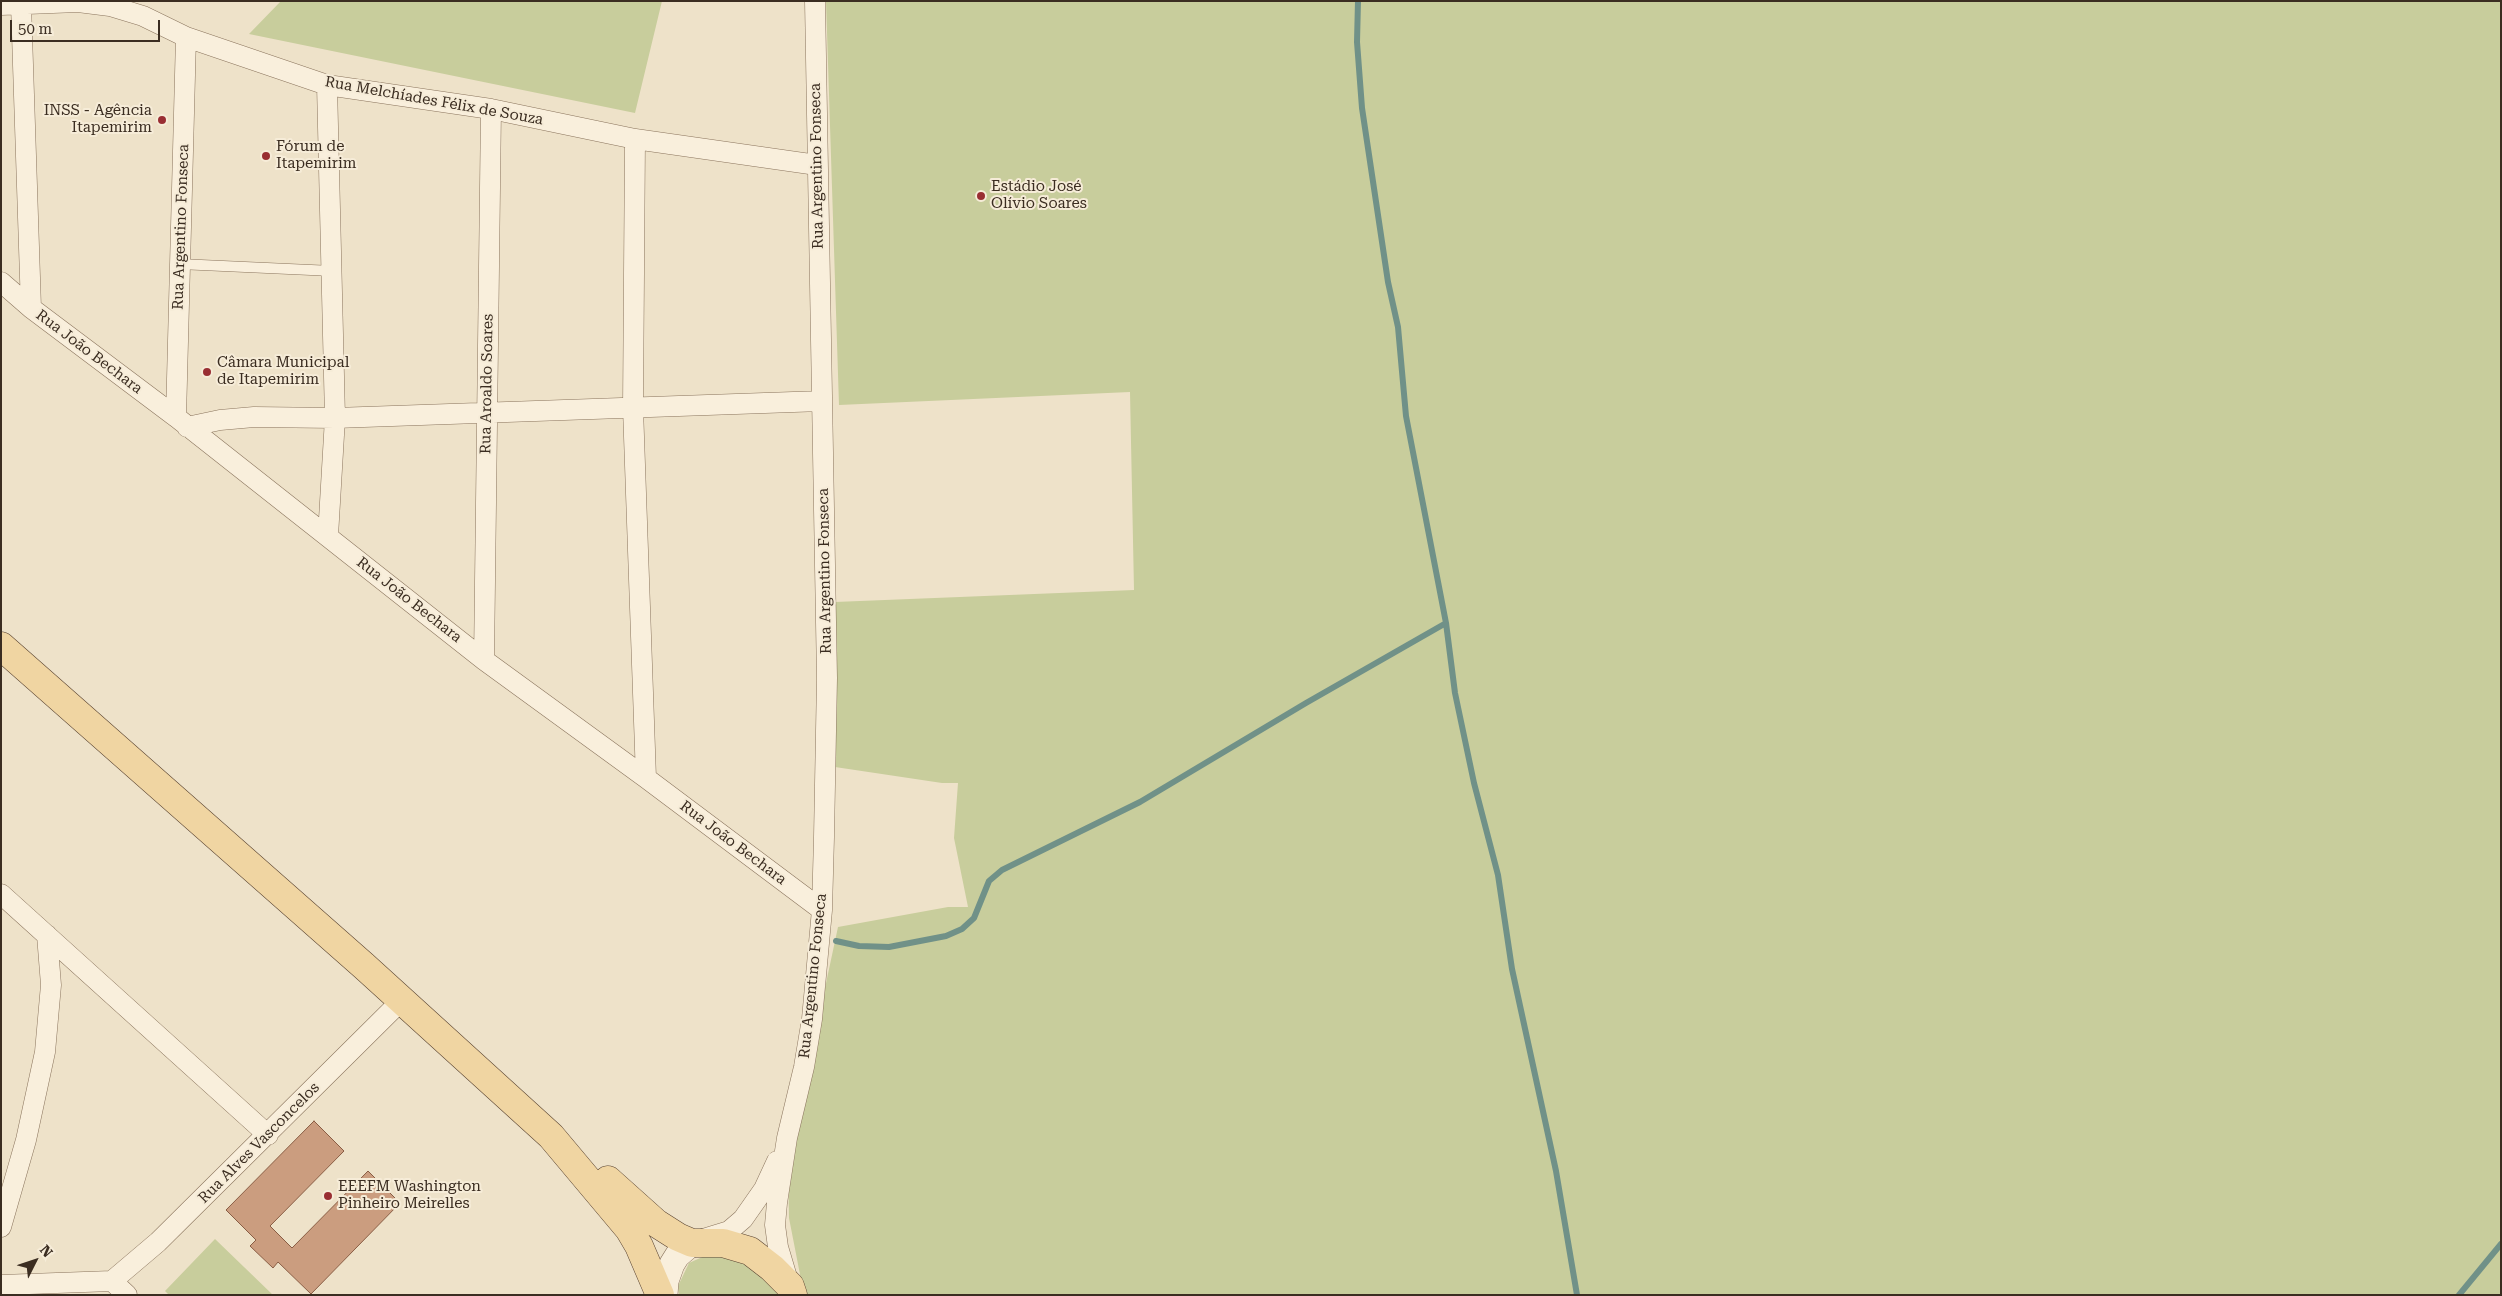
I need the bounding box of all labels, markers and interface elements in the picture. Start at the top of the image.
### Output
scale bar [12,10,162,42]
text: 50 m [18,20,52,38]
street label: Rua Melchíades Félix de Souza [324,73,544,129]
street label: Rua Argentino Fonseca [807,83,827,249]
place label: INSS - Agência Itapemirim [44,102,152,137]
marker: INSS - Agência Itapemirim [156,114,168,126]
place label: Fórum de Itapemirim [276,138,356,173]
street label: Rua Argentino Fonseca [169,144,193,310]
marker: Fórum de Itapemirim [260,150,272,162]
place label: Estádio José Olívio Soares [991,178,1087,213]
marker: Estádio José Olívio Soares [975,190,987,202]
street label: Rua João Bechara [32,306,146,398]
street label: Rua Aroaldo Soares [477,314,497,454]
place label: Câmara Municipal de Itapemirim [217,354,349,389]
marker: Câmara Municipal de Itapemirim [201,366,213,378]
street label: Rua Argentino Fonseca [815,488,835,654]
street label: Rua João Bechara [353,553,465,647]
street label: Rua João Bechara [676,797,790,889]
street label: Rua Argentino Fonseca [795,892,831,1060]
street label: Rua Alves Vasconcelos [195,1079,323,1207]
place label: EEEFM Washington Pinheiro Meirelles [338,1178,481,1213]
marker: EEEFM Washington Pinheiro Meirelles [322,1190,334,1202]
north arrow [10,1236,60,1286]
text: N [37,1242,56,1260]

